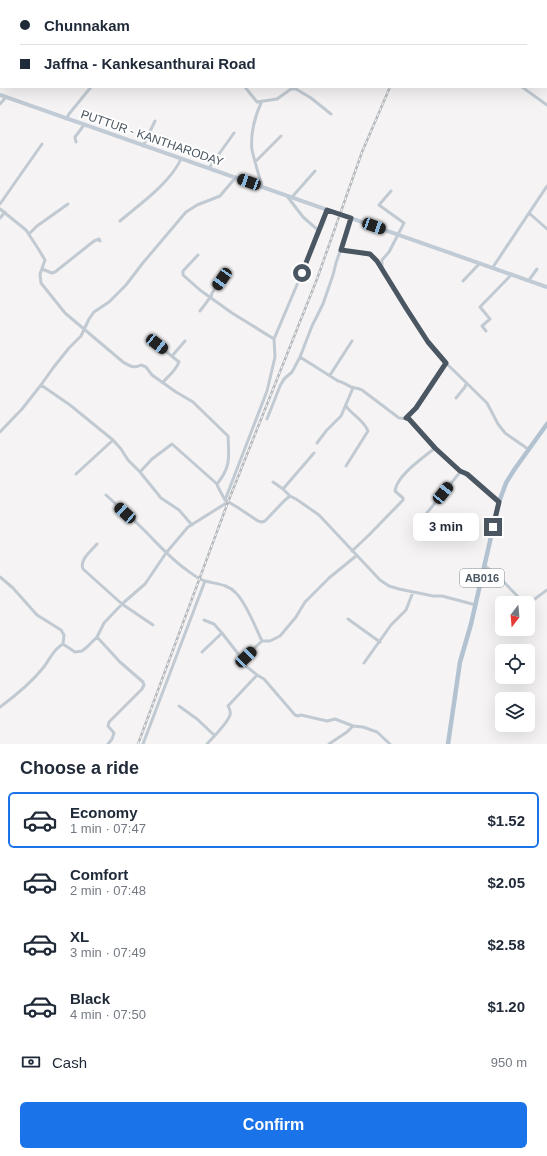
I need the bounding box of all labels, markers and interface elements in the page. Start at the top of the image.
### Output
text: Chunnakam [44,17,130,34]
text: Jaffna - Kankesanthurai Road [44,55,256,72]
street label: PUTTUR - KANTHARODAY [79,107,225,169]
car [236,172,262,192]
car [361,216,387,236]
route start [293,264,311,282]
car [210,266,234,292]
car [144,332,170,356]
car [431,480,455,506]
car [112,501,138,525]
callout: 3 min [413,513,479,541]
route end [484,518,502,536]
text: 3 min [429,519,463,534]
road number: AB016 [460,569,504,587]
north arrow [495,596,535,636]
map controls [495,596,535,732]
car [233,644,259,670]
button: locate [495,644,535,684]
button: layers [495,692,535,732]
text: Choose a ride [20,758,139,778]
icon: car [22,802,58,838]
text: Economy [70,804,138,821]
text: $1.52 [487,812,525,829]
text: 1 min · 07:47 [70,821,146,836]
icon: car [22,864,58,900]
text: Comfort [70,866,128,883]
text: $2.05 [487,874,525,891]
text: 2 min · 07:48 [70,883,146,898]
icon: car [22,926,58,962]
text: XL [70,928,89,945]
text: $2.58 [487,936,525,953]
text: 3 min · 07:49 [70,945,146,960]
icon: car [22,988,58,1024]
text: Black [70,990,110,1007]
text: $1.20 [487,998,525,1015]
text: 4 min · 07:50 [70,1007,146,1022]
icon: cash [20,1051,42,1073]
text: Cash [52,1054,87,1071]
text: 950 m [491,1055,527,1070]
button: Confirm [20,1102,527,1148]

